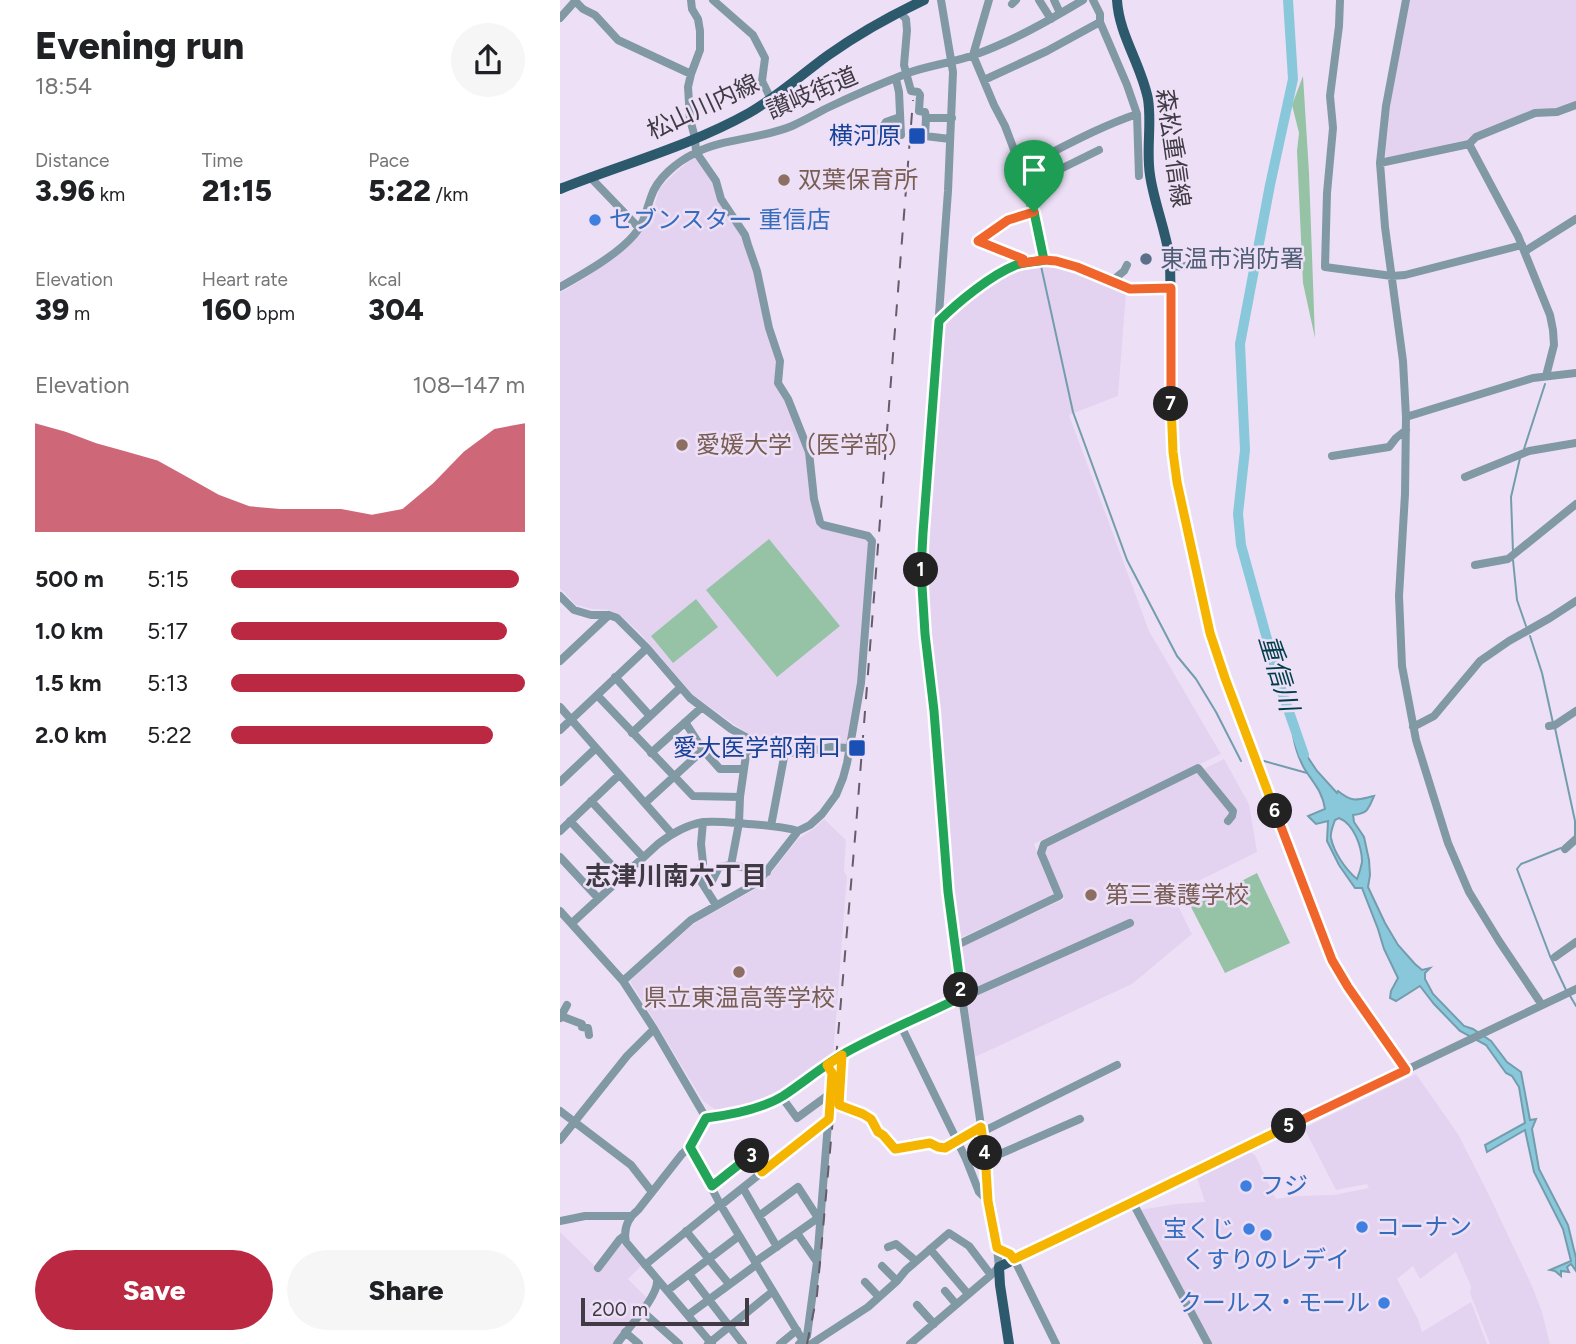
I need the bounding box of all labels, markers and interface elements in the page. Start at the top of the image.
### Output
text: Evening run [35,23,244,69]
button: share [451,23,525,97]
street label: 讃岐街道 [762,60,862,125]
street label: 松山川内線 [642,68,763,145]
text: 18:54 [35,72,92,100]
street label: 森松重信線 [1151,86,1196,209]
place label: 横河原 [829,121,901,150]
marker: 横河原 [907,126,927,146]
pin [1004,140,1064,212]
text: Distance [35,149,109,172]
text: Time [202,149,243,172]
text: Pace [368,149,409,172]
icon: arrive [1015,151,1053,189]
place label: 双葉保育所 [798,165,918,194]
text: 3.96 [35,172,95,209]
text: 21:15 [202,172,272,209]
text: 5:22 [368,172,431,209]
marker: 双葉保育所 [776,172,792,188]
text: km [95,183,125,206]
text: /km [431,183,468,206]
place label: セブンスター 重信店 [609,205,830,234]
marker: セブンスター 重信店 [587,212,603,228]
place label: 東温市消防署 [1160,244,1304,273]
marker: 東温市消防署 [1138,251,1154,267]
text: Elevation [35,268,113,291]
text: Heart rate [202,268,288,291]
text: kcal [368,268,402,291]
text: 39 [35,291,69,328]
text: 160 [202,291,252,328]
text: 304 [368,291,424,328]
text: m [69,302,90,325]
text: bpm [252,302,295,325]
text: Elevation [35,371,130,399]
text: 108–147 m [413,371,525,399]
pin: 7 [1154,386,1188,422]
text: 7 [1165,392,1176,415]
place label: 愛媛大学（医学部） [696,430,912,459]
marker: 愛媛大学（医学部） [674,437,690,453]
pin: 1 [904,552,938,588]
text: 1 [916,558,925,581]
text: 500 m [35,565,104,593]
text: 5:15 [147,565,189,593]
text: 1.0 km [35,617,103,645]
text: 5:17 [147,617,188,645]
water label: 重信川 [1252,631,1307,718]
text: 1.5 km [35,669,102,697]
text: 5:13 [147,669,188,697]
text: 2.0 km [35,721,107,749]
text: 5:22 [147,721,192,749]
place label: 愛大医学部南口 [673,733,841,762]
marker: 愛大医学部南口 [847,738,867,758]
pin: 6 [1258,794,1292,828]
text: 6 [1269,799,1280,822]
district label: 志津川南六丁目 [585,860,767,892]
place label: 第三養護学校 [1105,880,1249,909]
marker: 第三養護学校 [1083,887,1099,903]
marker: 県立東温高等学校 [731,964,747,980]
pin: 2 [944,972,978,1007]
text: 2 [955,978,966,1001]
place label: 県立東温高等学校 [643,983,835,1012]
pin: 5 [1272,1108,1306,1144]
text: 5 [1283,1114,1294,1137]
pin: 4 [968,1136,1002,1170]
pin: 3 [734,1138,770,1174]
text: 4 [978,1141,991,1164]
text: 3 [746,1144,757,1167]
place label: フジ [1260,1171,1308,1200]
marker: フジ [1238,1178,1254,1194]
place label: コーナン [1376,1212,1472,1241]
place label: 宝くじ [1163,1214,1235,1243]
marker: コーナン [1354,1219,1370,1235]
marker: 宝くじ [1241,1221,1257,1237]
marker: くすりのレデイ [1258,1227,1274,1243]
place label: くすりのレデイ [1182,1245,1350,1274]
button: Save [35,1250,273,1330]
button: Share [287,1250,525,1330]
place label: クールス・モール [1178,1288,1370,1317]
scale bar [581,1295,749,1327]
marker: クールス・モール [1376,1295,1392,1311]
text: 200 m [592,1298,648,1321]

